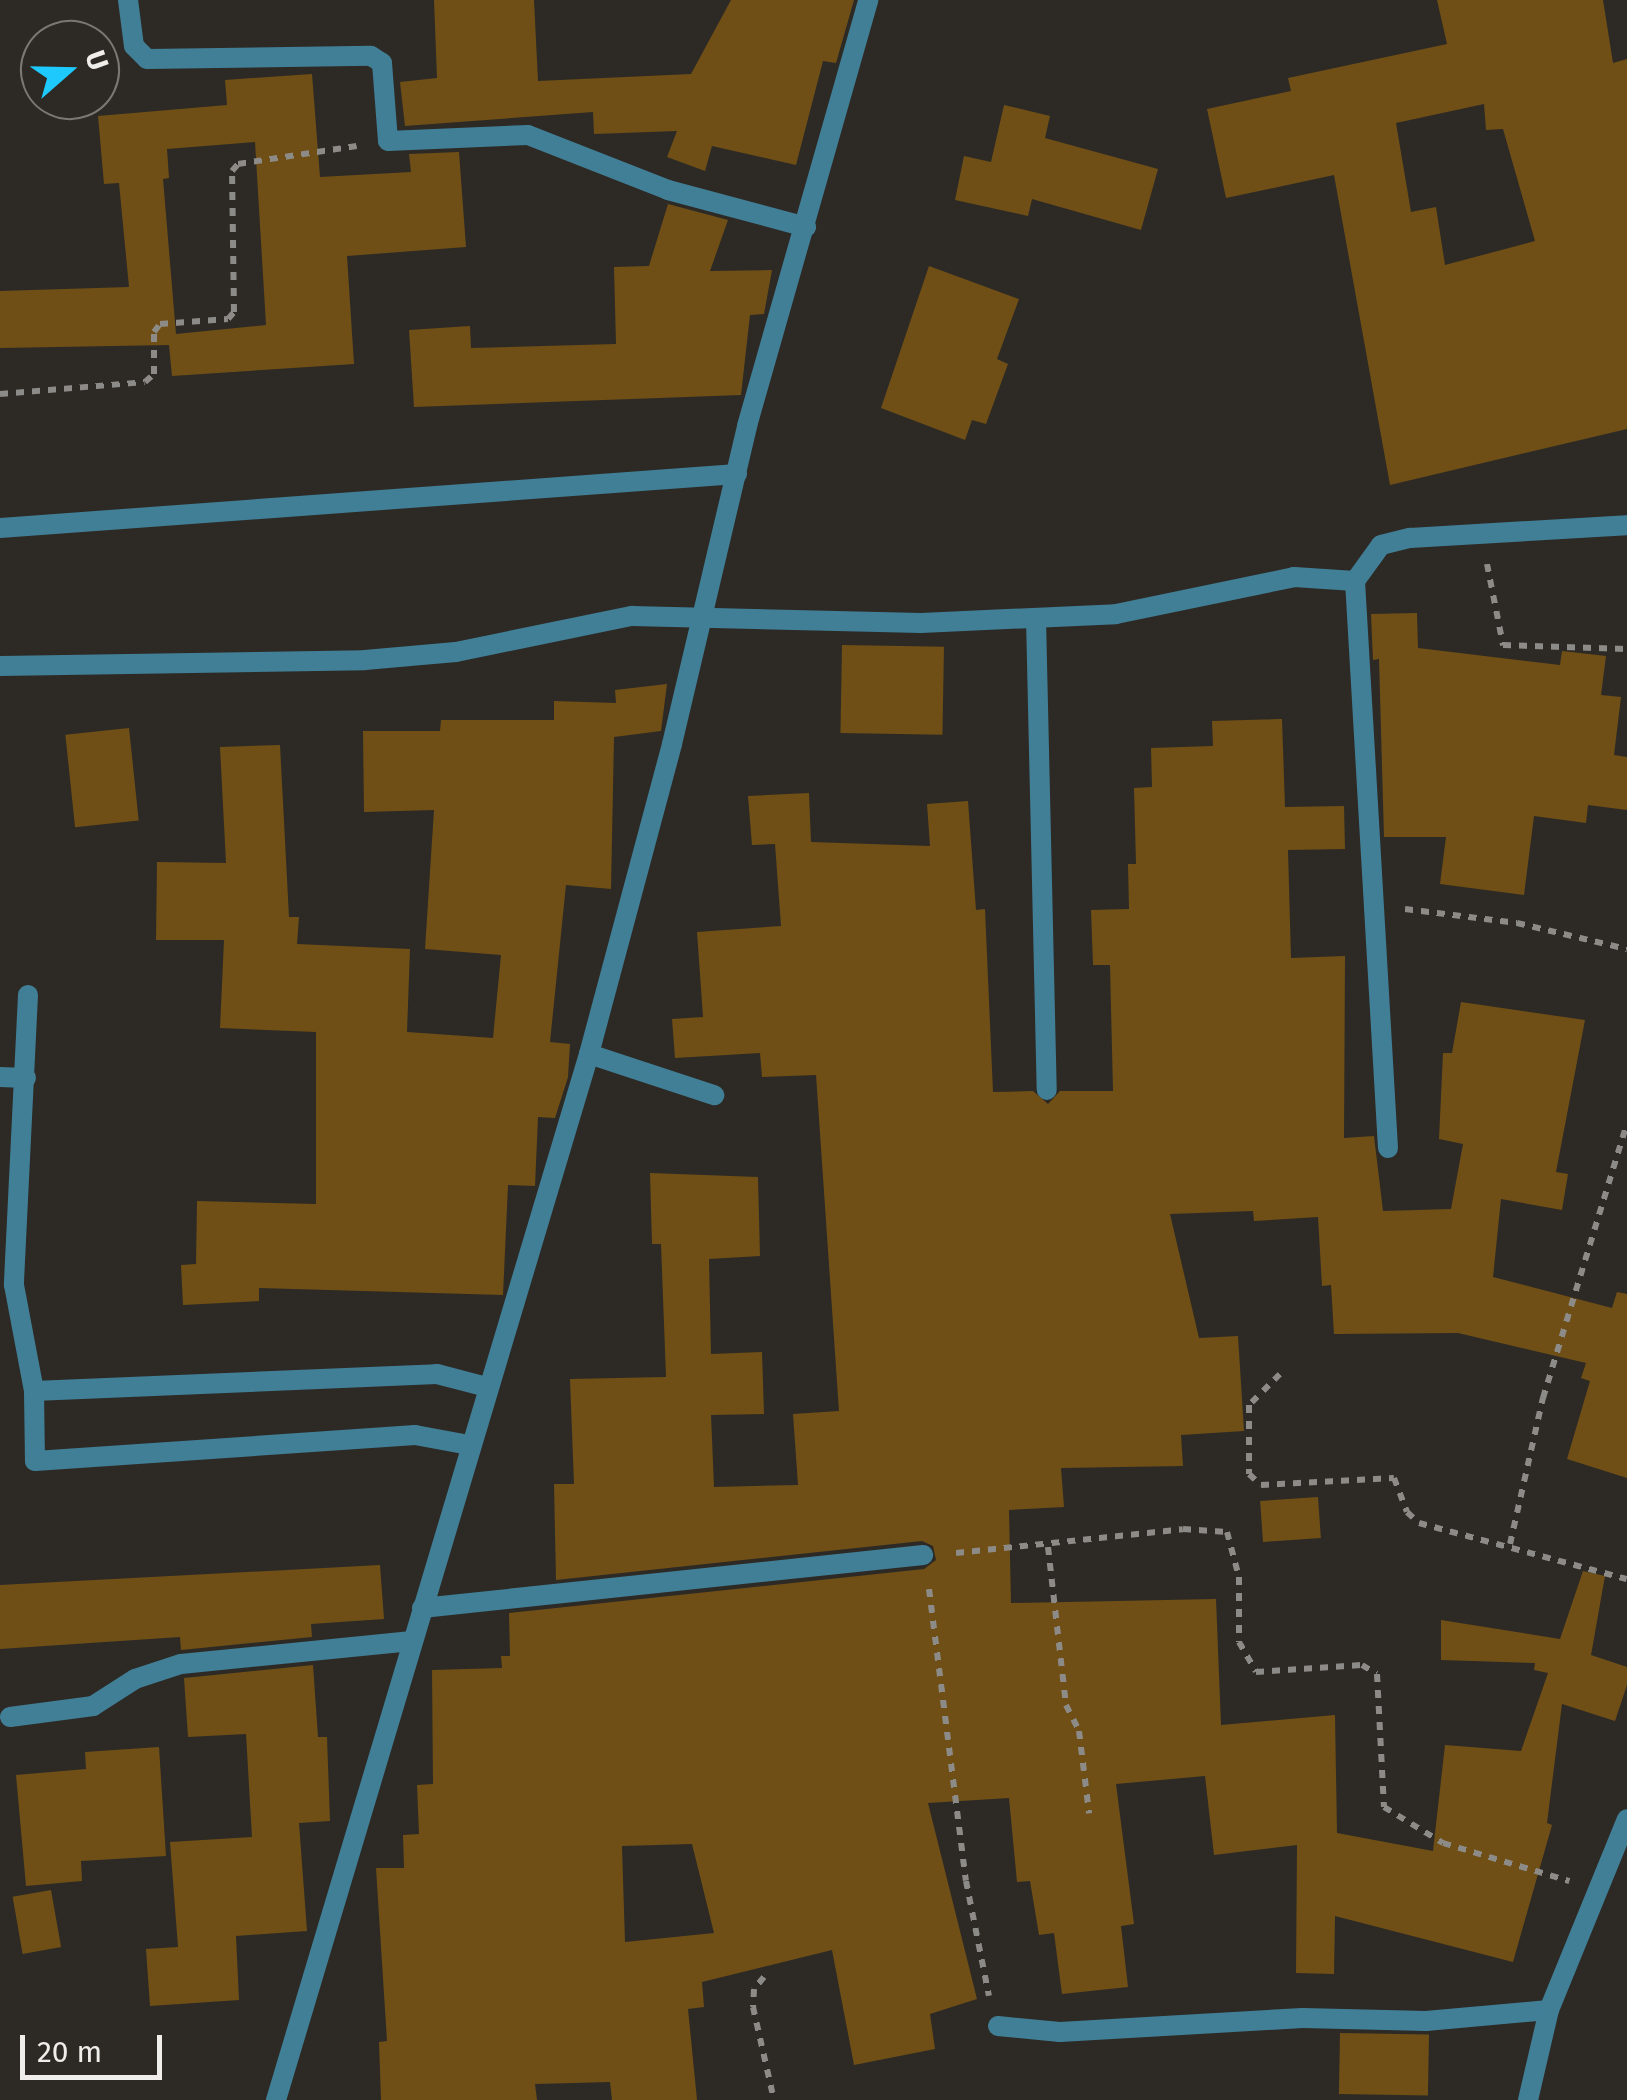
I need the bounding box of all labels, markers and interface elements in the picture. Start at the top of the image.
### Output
north arrow [20,20,120,120]
text: U [78,46,115,74]
scale bar [25,2015,168,2077]
text: 20 m [37,2034,102,2070]

